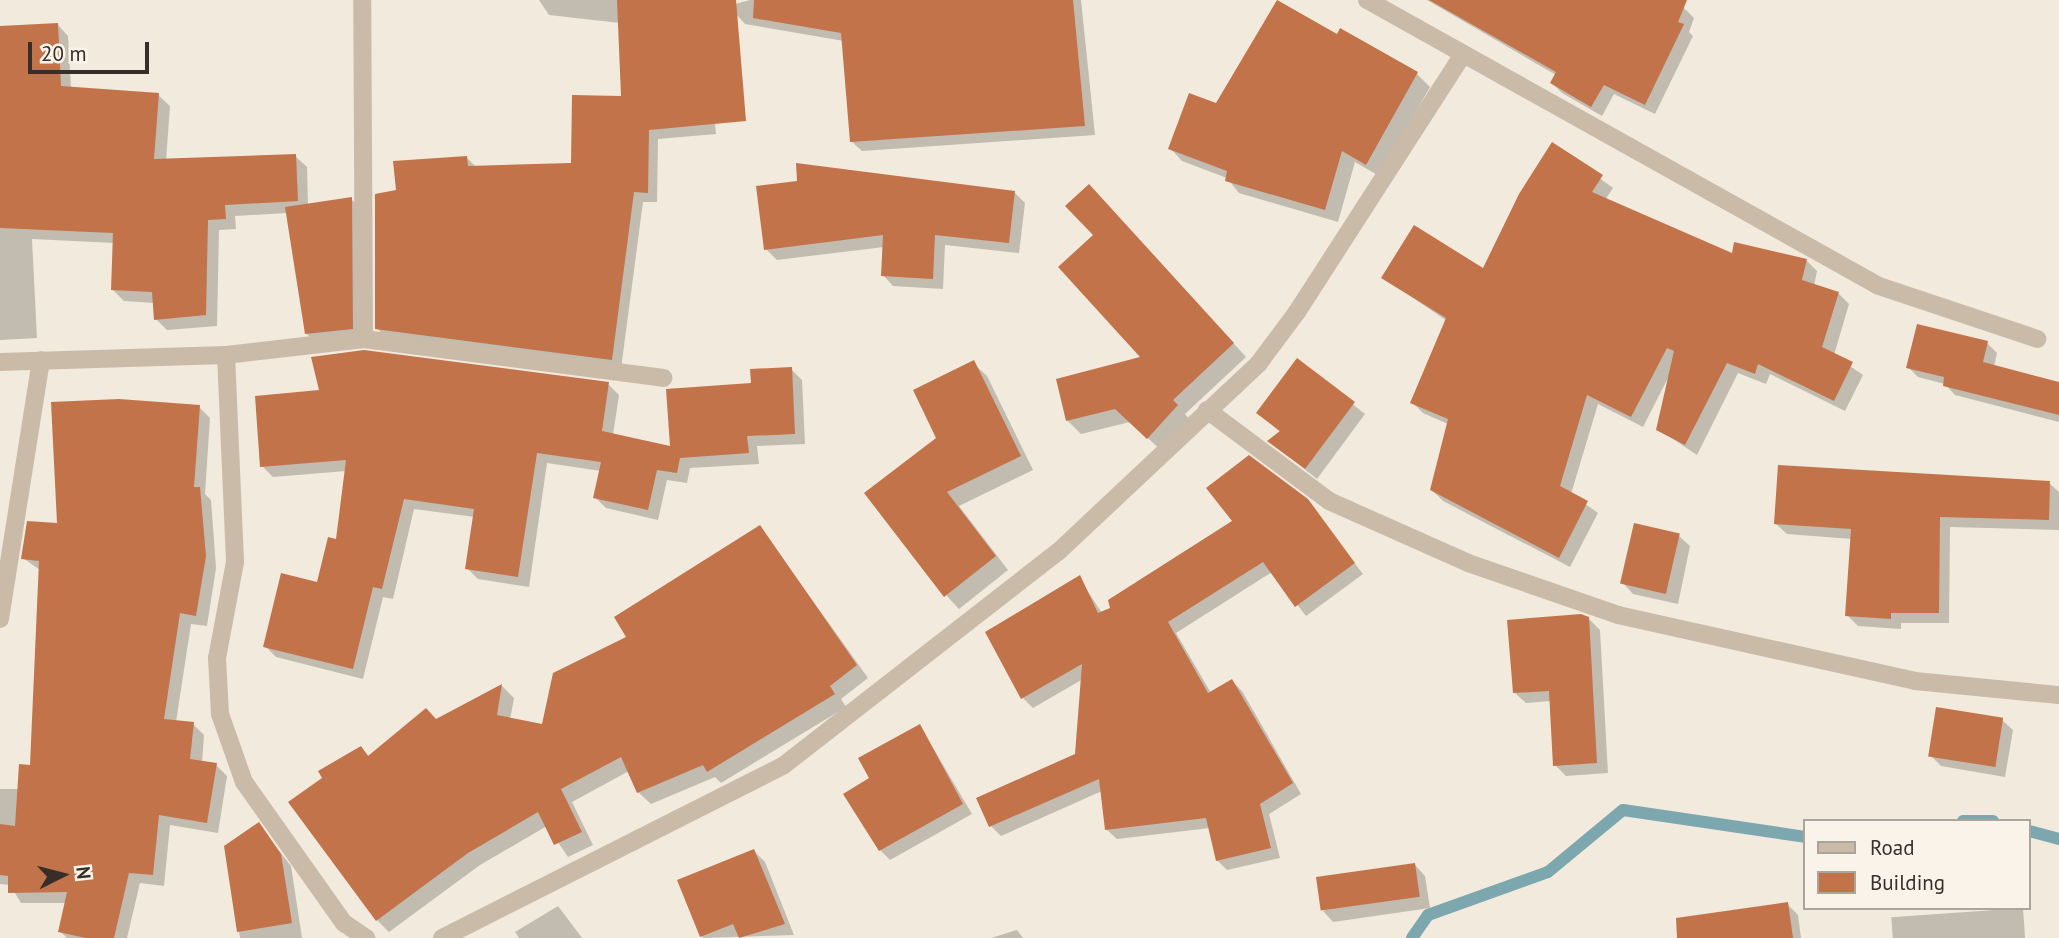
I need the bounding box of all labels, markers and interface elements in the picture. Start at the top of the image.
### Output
scale bar [32,28,152,72]
text: 20 m [41,40,87,67]
legend [1804,819,2031,910]
text: Road [1870,834,1914,861]
north arrow [28,840,98,910]
text: N [71,865,96,880]
text: Building [1870,869,1945,896]

